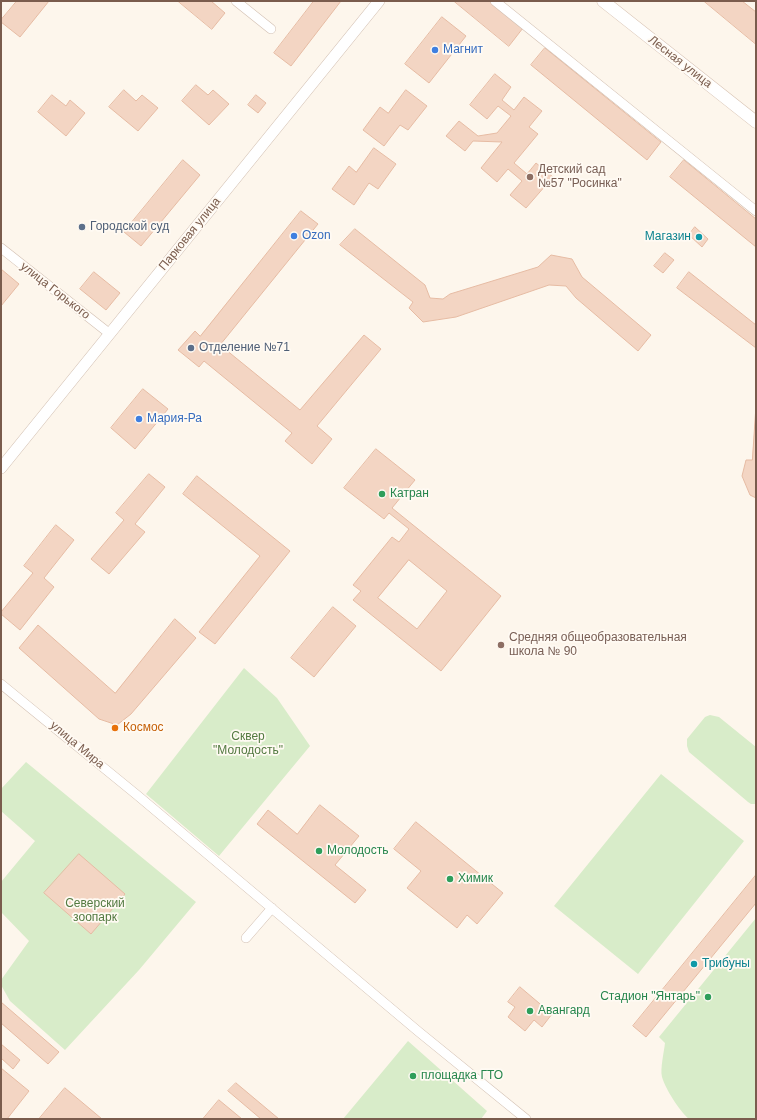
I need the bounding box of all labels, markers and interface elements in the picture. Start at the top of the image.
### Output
street label: Лесная улица [645,33,715,91]
place label: Магнит [443,43,483,57]
marker: Магнит [430,45,440,55]
place label: Детский сад №57 "Росинка" [538,163,622,191]
marker: Детский сад №57 "Росинка" [525,172,535,182]
street label: Парковая улица [156,195,224,273]
place label: Городской суд [90,220,169,234]
marker: Городской суд [77,222,87,232]
place label: Ozon [302,229,331,243]
place label: Магазин [645,230,691,244]
marker: Ozon [289,231,299,241]
marker: Магазин [694,232,704,242]
street label: улица Горького [17,259,93,323]
place label: Отделение №71 [199,341,290,355]
marker: Отделение №71 [186,343,196,353]
place label: Мария-Ра [147,412,202,426]
marker: Мария-Ра [134,414,144,424]
place label: Катран [390,487,429,501]
marker: Катран [377,489,387,499]
place label: Средняя общеобразовательная школа № 90 [509,631,687,659]
marker: Средняя общеобразовательная школа № 90 [496,640,506,650]
street label: улица Мира [47,718,107,772]
place label: Космос [123,721,164,735]
marker: Космос [110,723,120,733]
park label: Сквер "Молодость" [213,730,283,758]
place label: Молодость [327,844,389,858]
marker: Молодость [314,846,324,856]
place label: Химик [458,872,493,886]
marker: Химик [445,874,455,884]
park label: Северский зоопарк [65,897,125,925]
place label: Трибуны [702,957,750,971]
marker: Трибуны [689,959,699,969]
place label: Стадион "Янтарь" [600,990,700,1004]
marker: Стадион "Янтарь" [703,992,713,1002]
place label: Авангард [538,1004,590,1018]
marker: Авангард [525,1006,535,1016]
place label: площадка ГТО [421,1069,503,1083]
marker: площадка ГТО [408,1071,418,1081]

